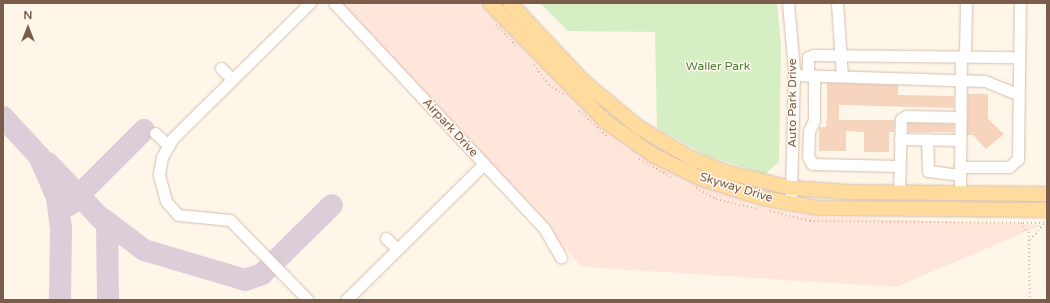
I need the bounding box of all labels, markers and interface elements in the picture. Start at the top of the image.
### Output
north arrow [8,8,48,48]
text: N [24,9,32,22]
street label: Auto Park Drive [786,58,800,148]
park label: Waller Park [686,60,750,74]
street label: Airpark Drive [419,96,481,160]
street label: Skyway Drive [698,170,774,206]

